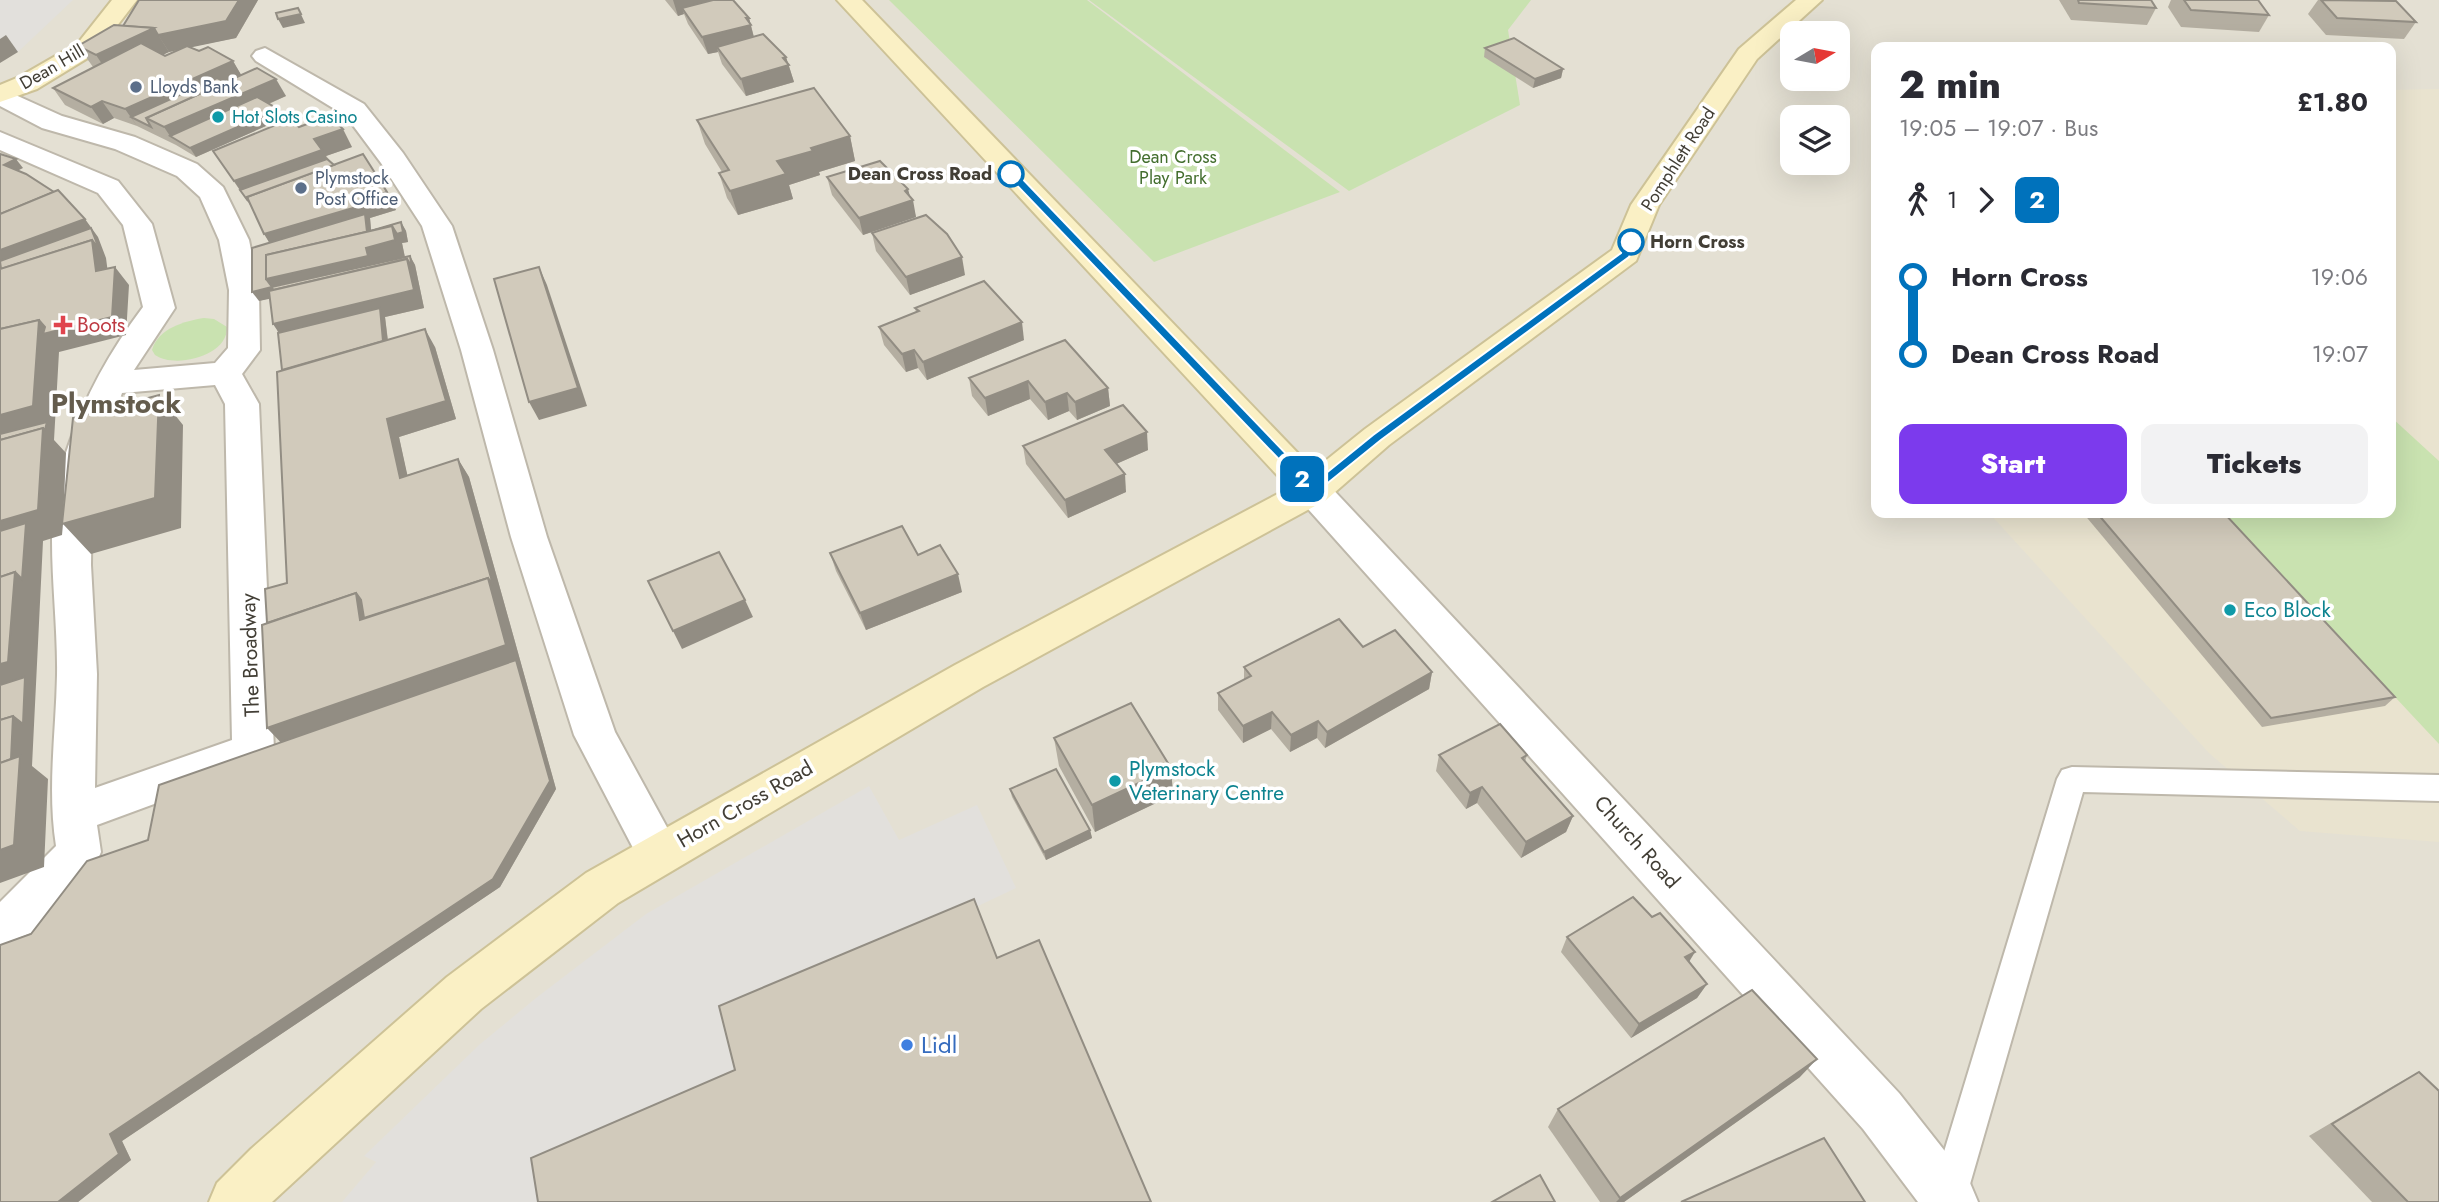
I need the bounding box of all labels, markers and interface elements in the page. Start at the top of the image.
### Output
north arrow [1780,21,1850,91]
map controls [1780,21,1850,175]
street label: Dean Hill [15,38,89,96]
text: 2 min [1899,57,2001,112]
place label: Lloyds Bank [150,74,239,100]
marker: Lloyds Bank [128,79,144,95]
text: £1.80 [2297,83,2368,121]
street label: Pomphlett Road [1635,102,1721,216]
place label: Hot Slots Casino [232,104,358,130]
button: layers [1780,105,1850,175]
marker: Hot Slots Casino [210,109,226,125]
text: 19:05 – 19:07 · Bus [1899,111,2098,145]
park label: Dean Cross Play Park [1129,144,1217,191]
place label: Dean Cross Road [848,161,992,187]
marker: Dean Cross Road [998,161,1024,187]
place label: Plymstock Post Office [315,165,398,212]
marker: Plymstock Post Office [293,180,309,196]
icon: walk [1899,181,1937,219]
icon: forward [1967,181,2005,219]
text: 2 [2029,182,2045,217]
text: 1 [1947,183,1957,217]
marker: Horn Cross [1618,229,1644,255]
place label: Horn Cross [1650,229,1745,255]
text: Horn Cross [1951,258,2088,296]
text: 19:06 [2310,260,2368,294]
place label: Boots [77,310,125,340]
marker: Boots [55,317,71,333]
text: Dean Cross Road [1951,335,2159,373]
text: 19:07 [2312,337,2368,371]
district label: Plymstock [51,383,181,424]
button: Start [1899,424,2127,504]
button: Tickets [2141,424,2368,504]
line badge: 2 [1279,456,1325,502]
text: 2 [1294,461,1310,496]
street label: The Broadway [233,592,267,717]
place label: Eco Block [2244,595,2331,625]
marker: Eco Block [2222,602,2238,618]
street label: Horn Cross Road [672,753,818,855]
place label: Plymstock Veterinary Centre [1129,754,1284,808]
marker: Plymstock Veterinary Centre [1107,773,1123,789]
street label: Church Road [1587,789,1687,895]
place label: Lidl [921,1027,957,1062]
marker: Lidl [899,1037,915,1053]

